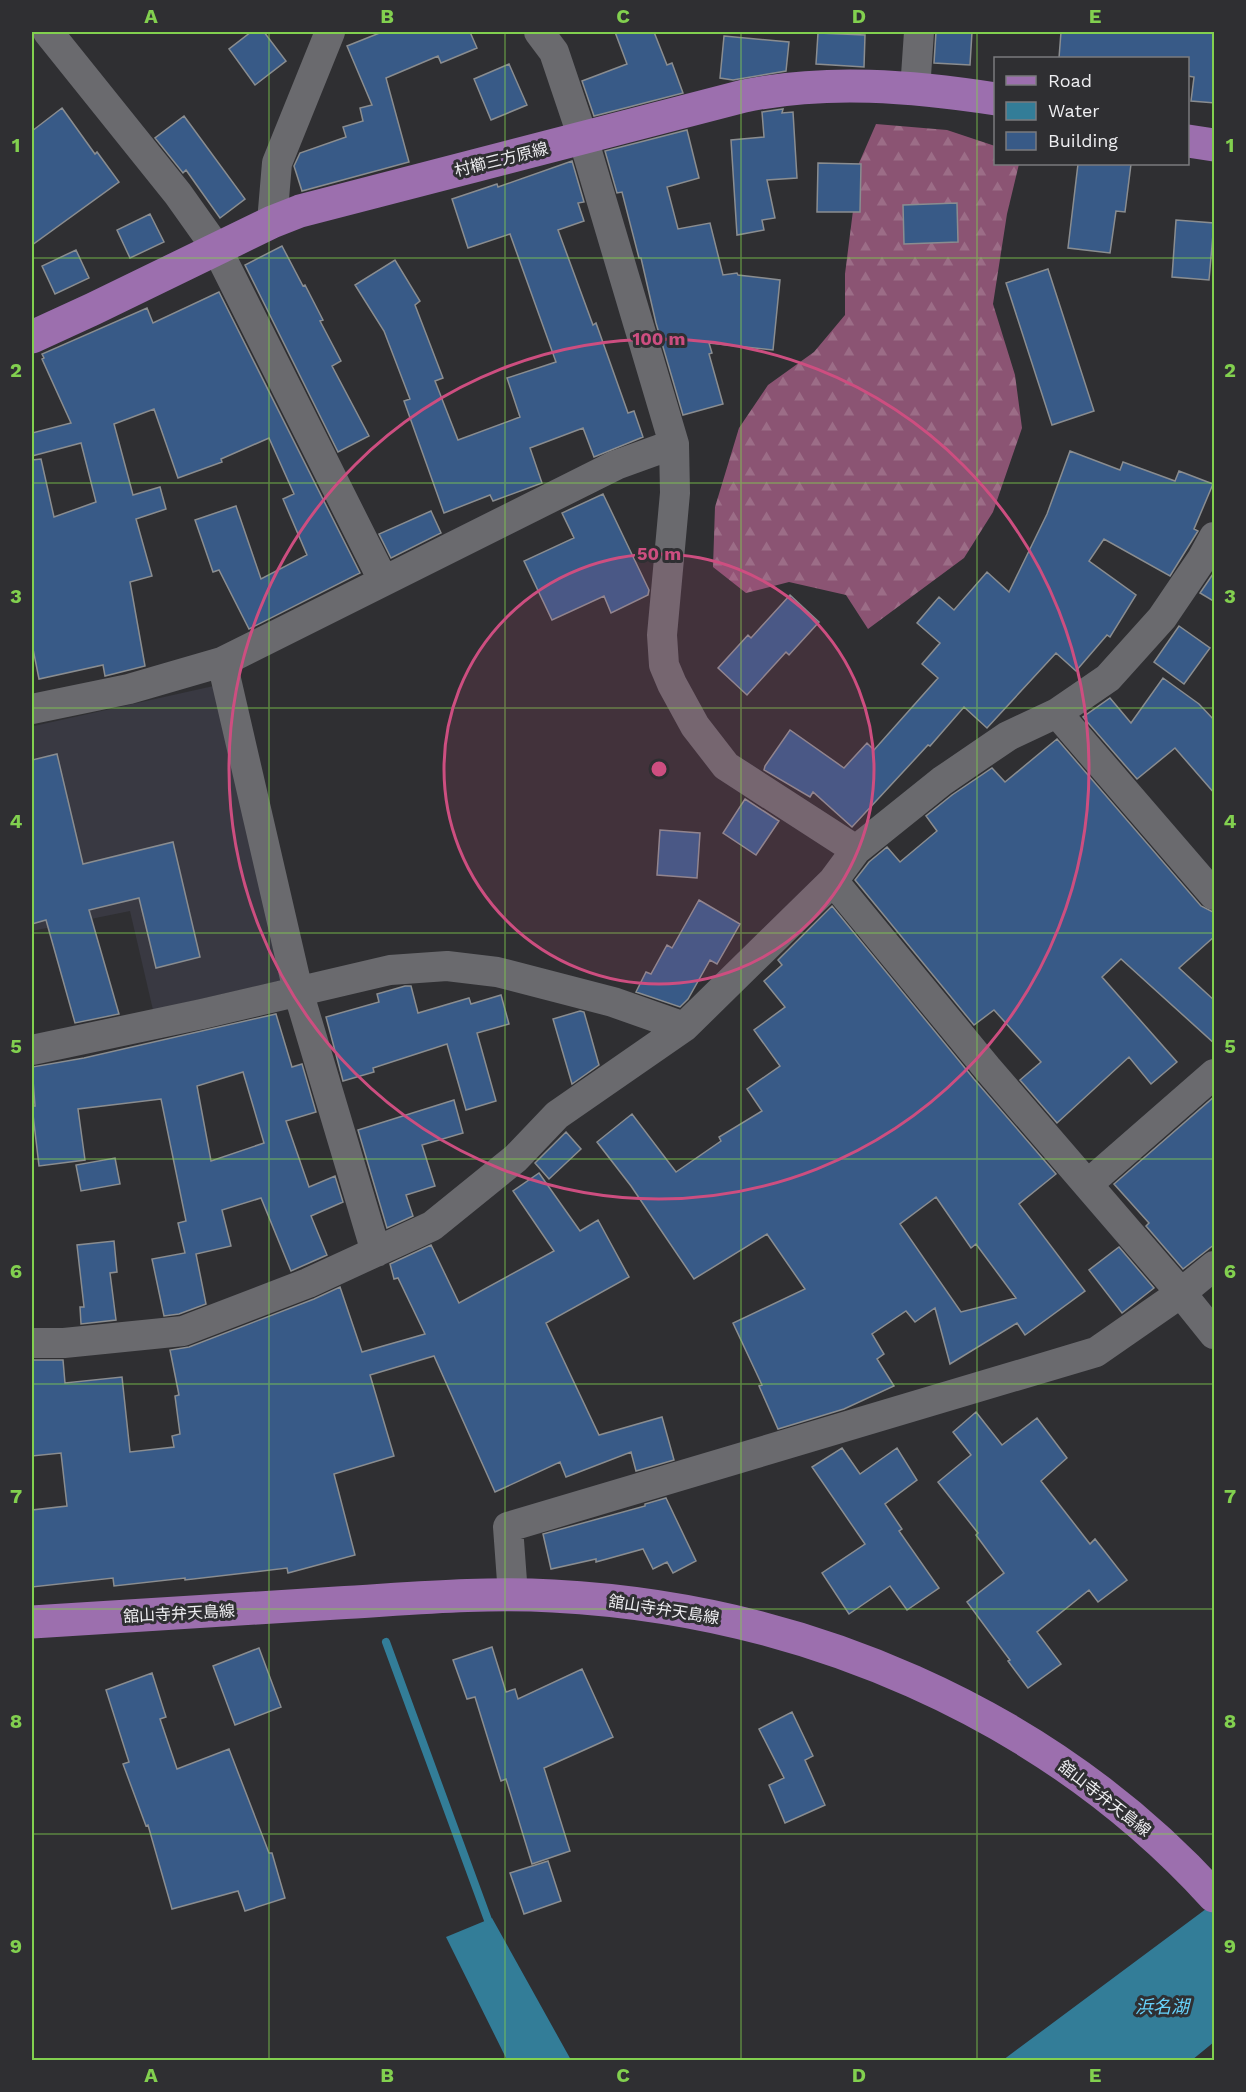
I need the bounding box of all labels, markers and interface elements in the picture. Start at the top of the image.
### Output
text: A [144,4,158,28]
text: B [380,4,394,28]
text: C [616,4,630,28]
text: D [852,4,866,28]
text: E [1089,4,1101,28]
legend [994,57,1189,165]
text: Road [1048,70,1092,91]
text: Water [1048,100,1100,121]
text: Building [1048,130,1118,151]
text: 1 [12,133,20,157]
text: 1 [1226,133,1234,157]
street label: 村櫛三方原線 [452,139,550,180]
text: 100 m [632,328,686,349]
text: 2 [10,358,22,382]
text: 2 [1224,358,1236,382]
text: 50 m [637,543,681,564]
text: 3 [10,584,22,608]
text: 3 [1224,584,1236,608]
centre of rings [649,759,669,779]
text: 4 [10,809,23,833]
text: 4 [1224,809,1237,833]
text: 5 [10,1034,22,1058]
text: 5 [1224,1034,1236,1058]
text: 6 [10,1259,22,1283]
text: 6 [1224,1259,1236,1283]
text: 7 [10,1484,22,1508]
text: 7 [1224,1484,1236,1508]
street label: 舘山寺弁天島線 [607,1591,721,1628]
street label: 舘山寺弁天島線 [123,1601,235,1626]
text: 8 [10,1709,22,1733]
text: 8 [1224,1709,1236,1733]
street label: 舘山寺弁天島線 [1055,1756,1155,1840]
text: 9 [10,1934,22,1958]
text: 9 [1224,1934,1236,1958]
water label: 浜名湖 [1135,1996,1192,2017]
text: A [144,2063,158,2087]
text: B [380,2063,394,2087]
text: C [616,2063,630,2087]
text: D [852,2063,866,2087]
text: E [1089,2063,1101,2087]

